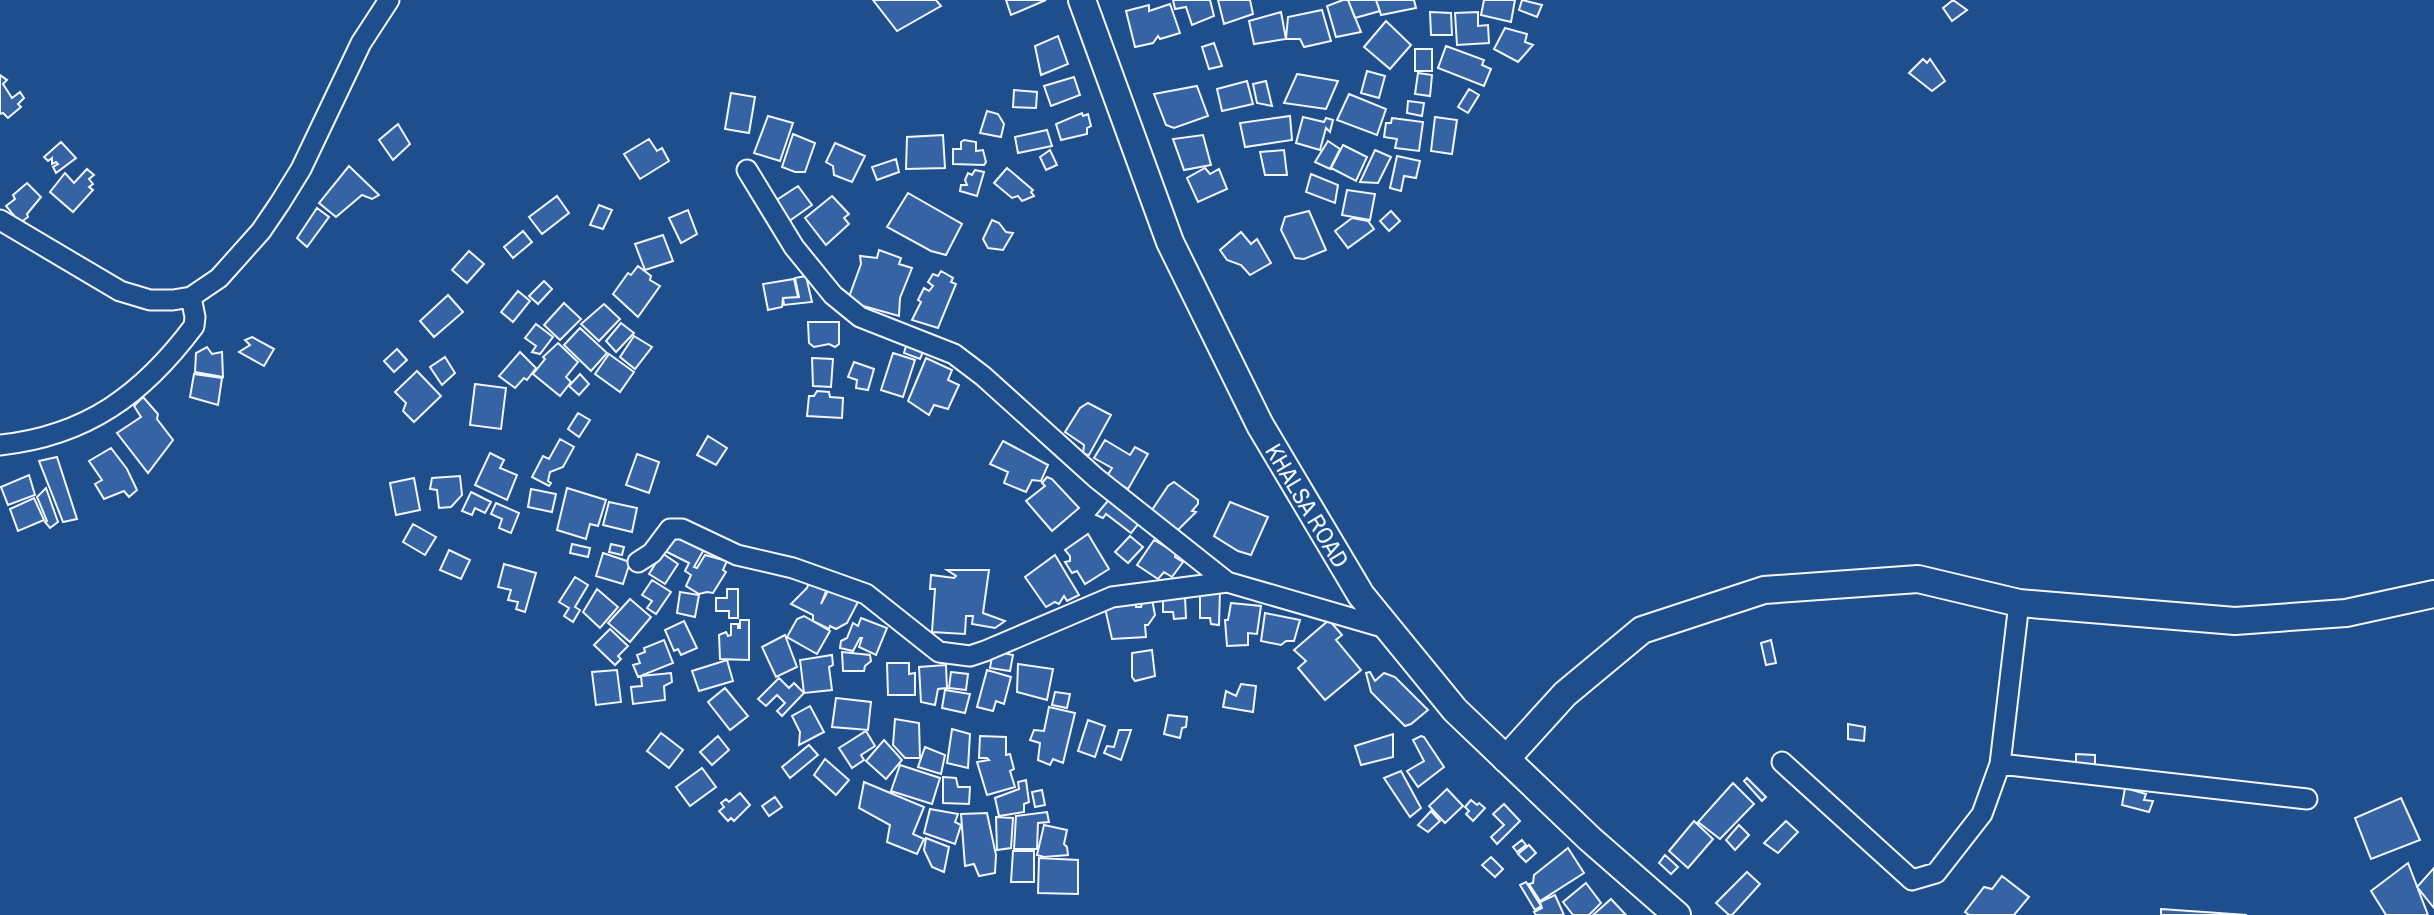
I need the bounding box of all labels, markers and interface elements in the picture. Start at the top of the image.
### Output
street label: KHALSA ROAD [1259,438,1357,573]

